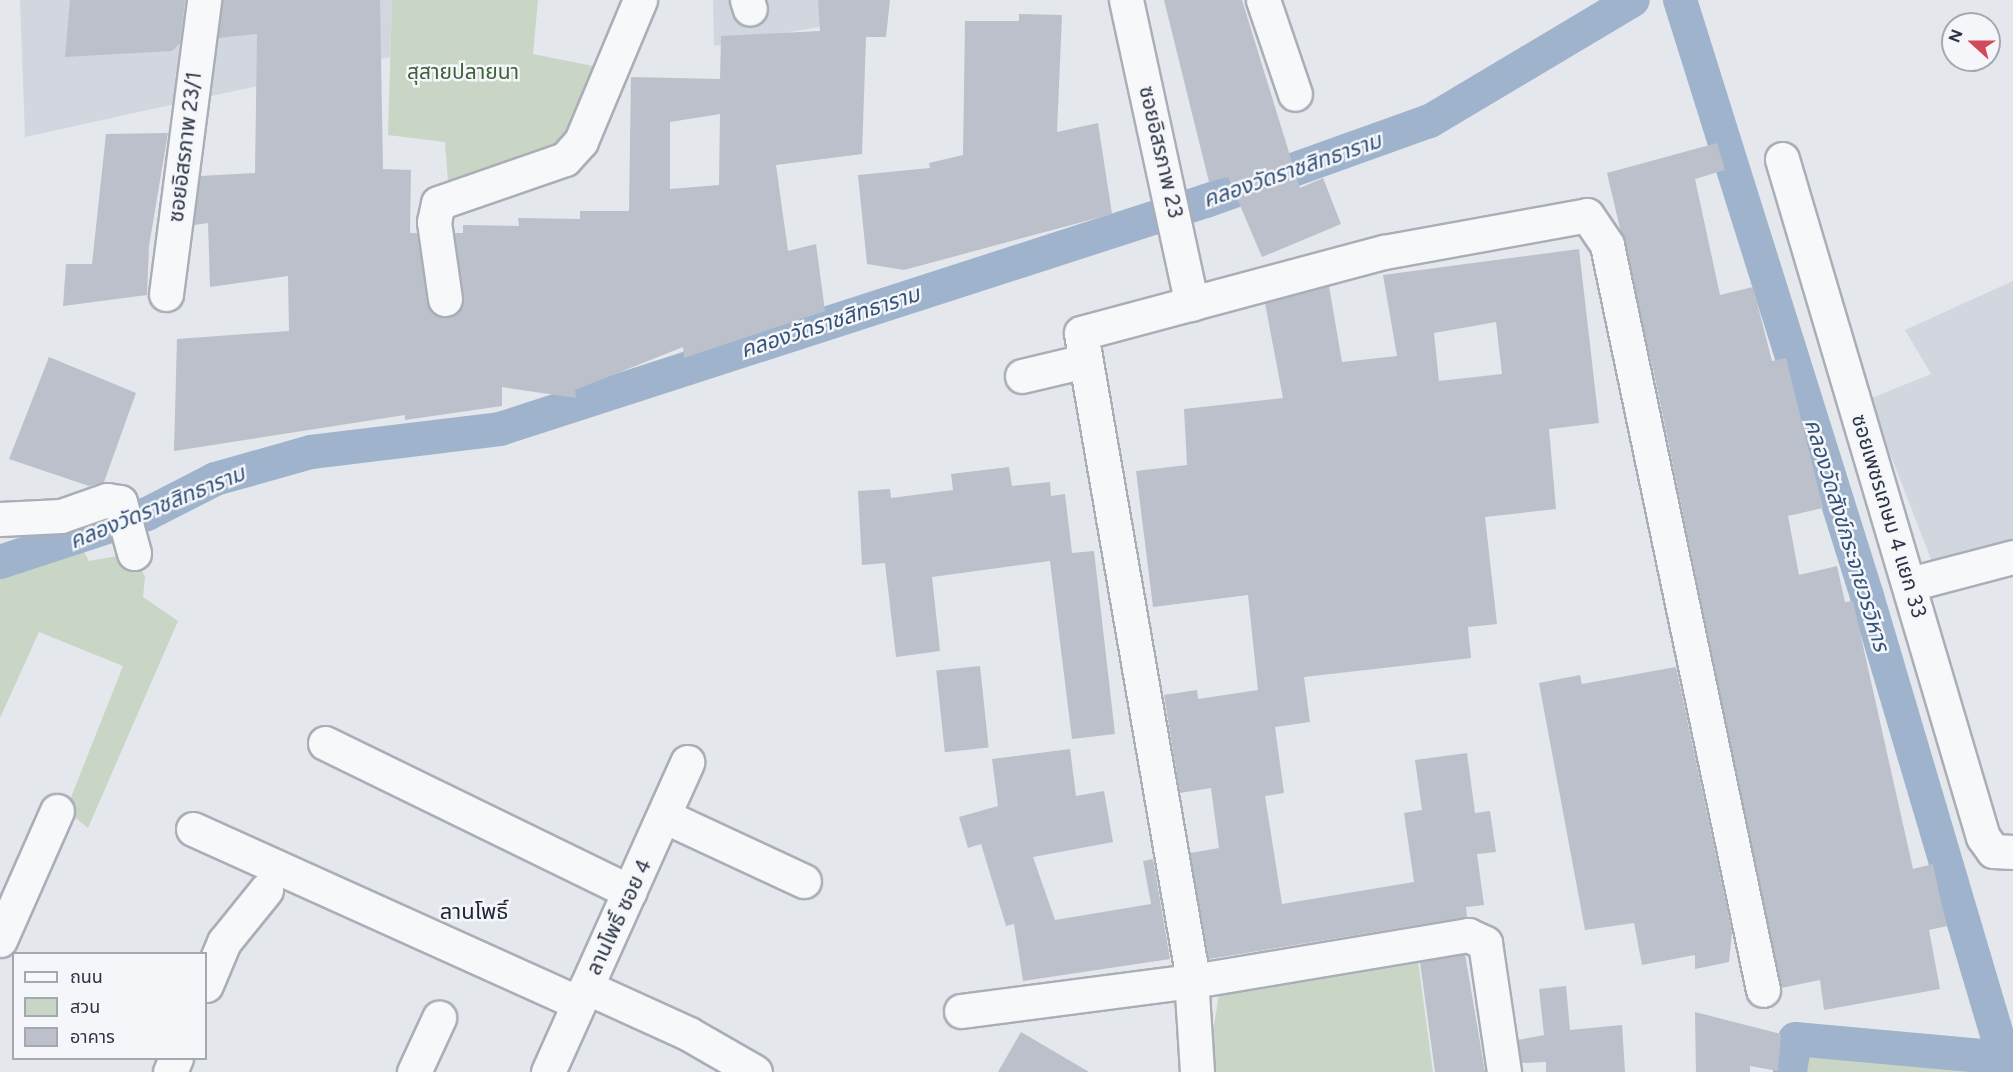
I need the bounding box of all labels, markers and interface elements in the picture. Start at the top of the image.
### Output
north arrow [1941,12,2001,72]
text: N [1945,27,1967,45]
park label: สุสายปลายนา [407,59,519,85]
street label: ซอยอิสรภาพ 23/1 [163,70,207,224]
street label: ซอยอิสรภาพ 23 [1134,84,1188,220]
water label: คลองวัดราชสิทธาราม [1199,127,1385,213]
water label: คลองวัดราชสิทธาราม [737,281,923,363]
street label: ซอยเพชรเกษม 4 แยก 33 [1846,411,1932,621]
water label: คลองวัดสังข์กระจายวรวิหาร [1799,416,1895,654]
water label: คลองวัดราชสิทธาราม [65,460,249,554]
street label: ลานโพธิ์ ซอย 4 [581,855,657,979]
district label: ลานโพธิ์ [440,899,508,925]
legend [12,952,207,1060]
text: ถนน [70,966,103,988]
text: สวน [70,996,100,1018]
text: อาคาร [70,1026,115,1048]

